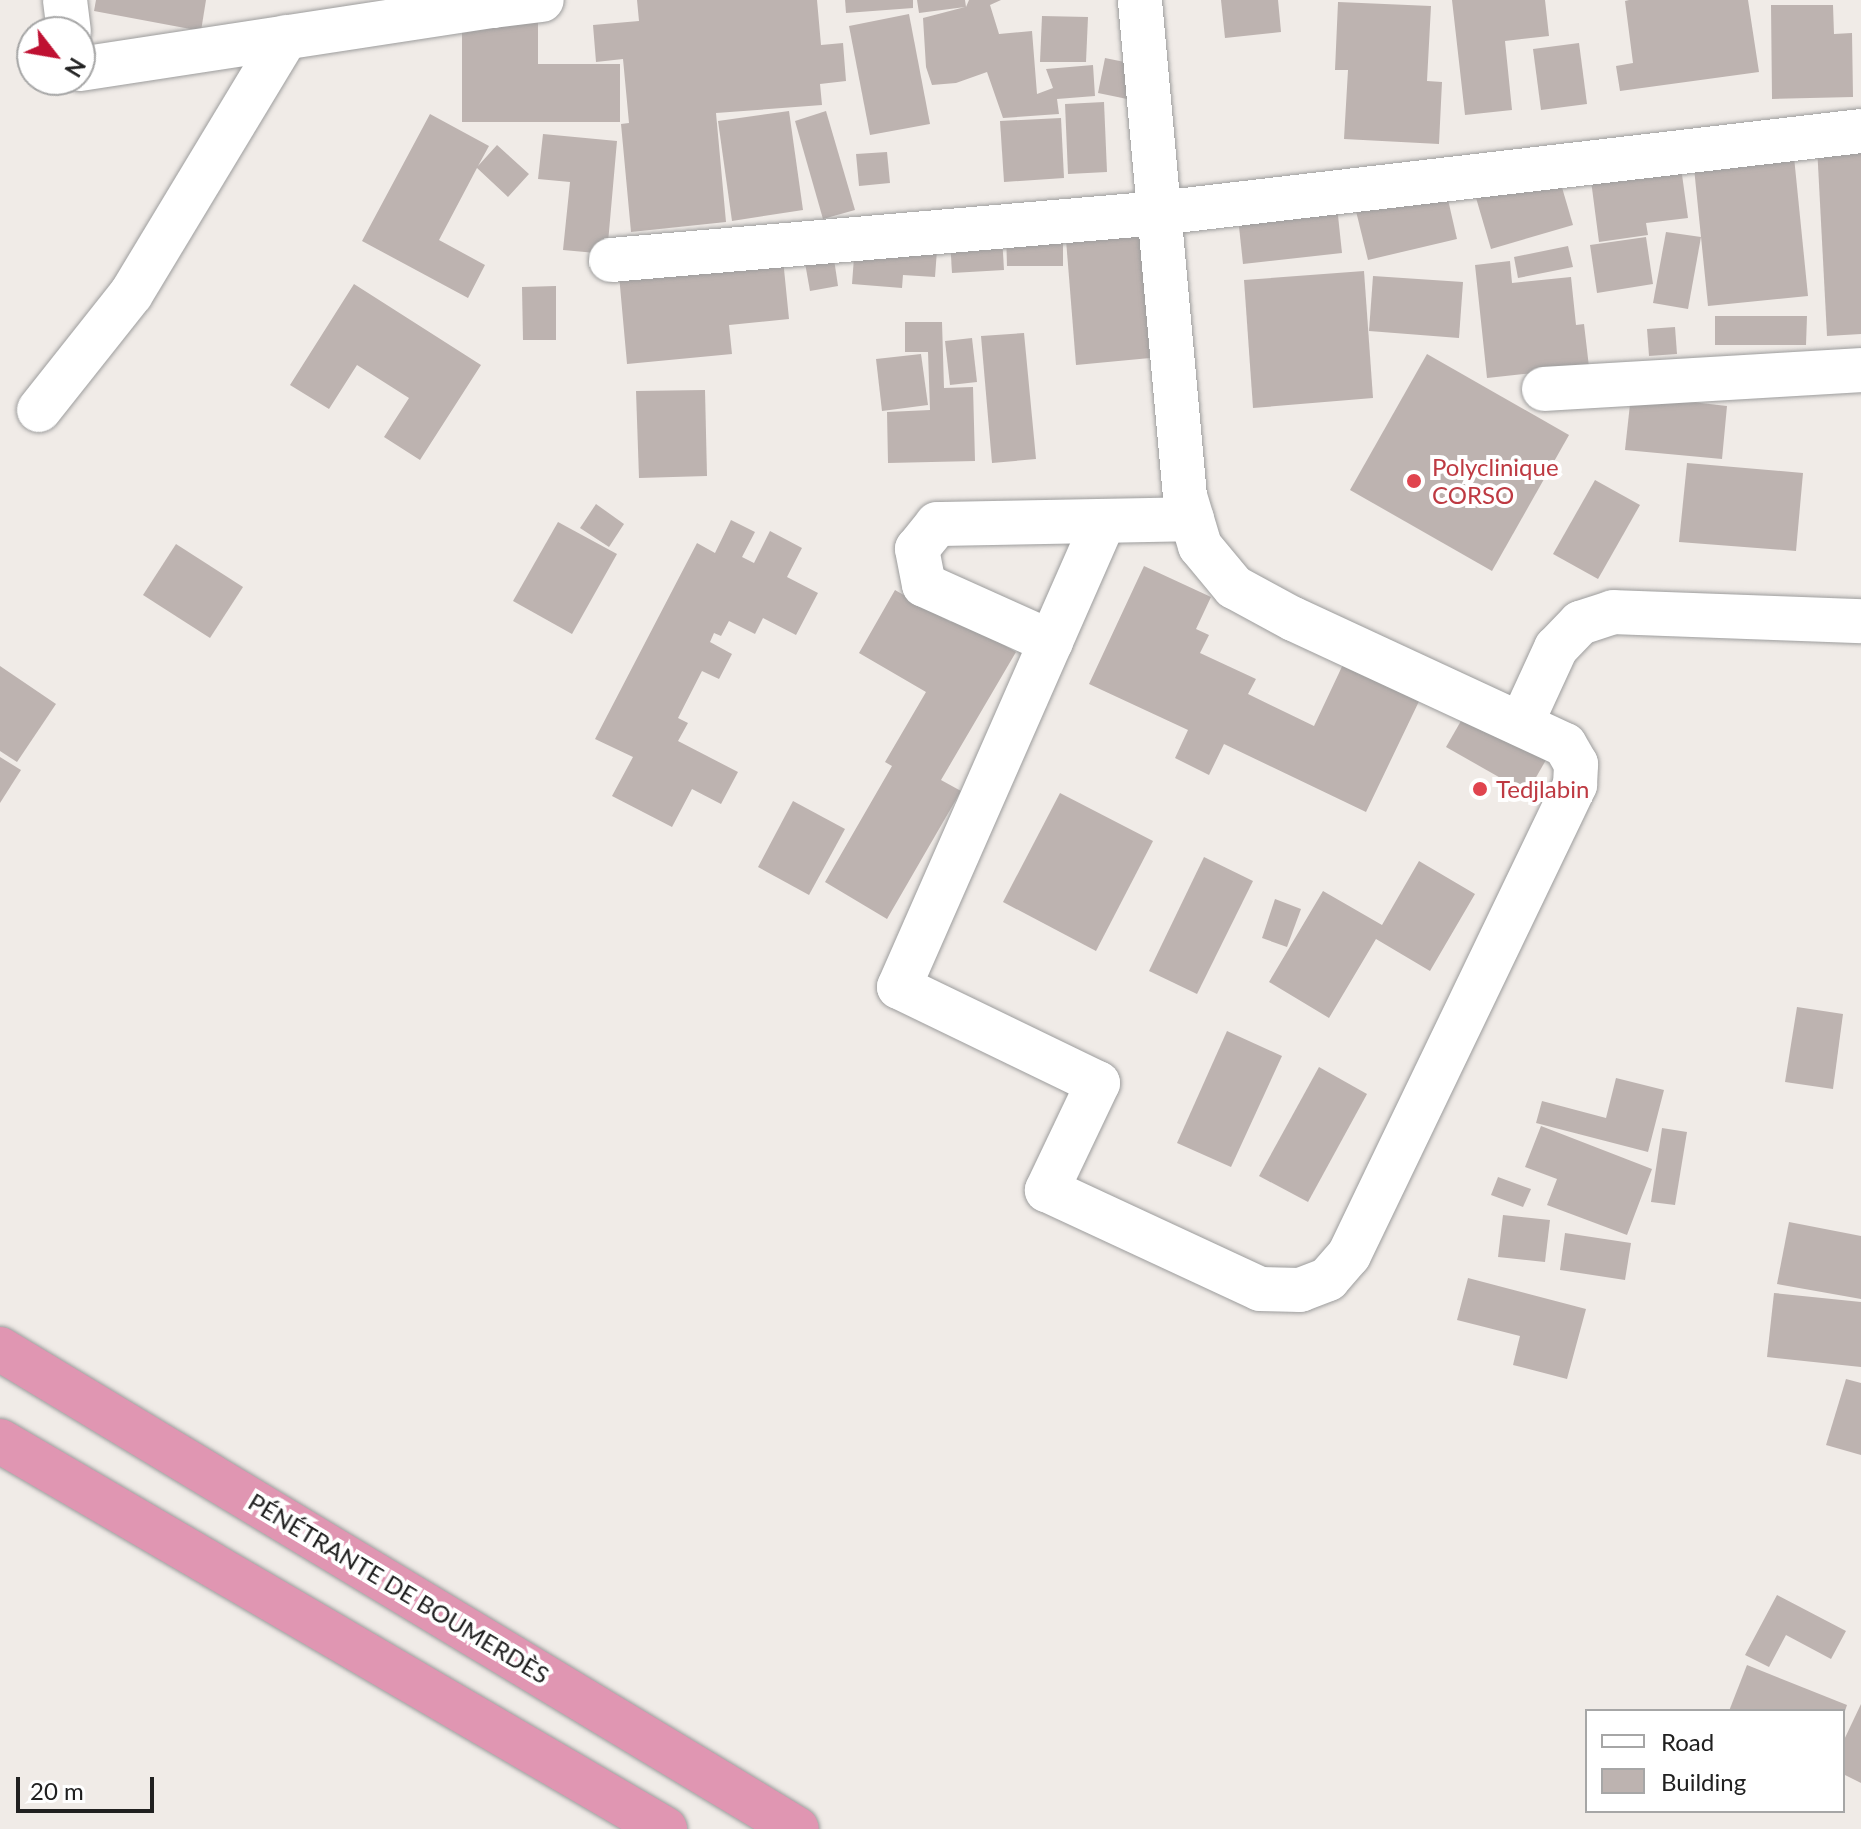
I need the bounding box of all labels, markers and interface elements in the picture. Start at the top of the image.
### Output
north arrow [16,16,96,96]
text: N [59,53,91,82]
place label: Polyclinique CORSO [1432,453,1559,509]
marker: Polyclinique CORSO [1403,470,1425,492]
place label: Tedjlabin [1496,775,1589,803]
marker: Tedjlabin [1471,780,1489,798]
street label: PÉNÉTRANTE DE BOUMERDÈS [244,1487,554,1689]
legend [1585,1709,1845,1813]
text: Road [1661,1727,1714,1756]
scale bar [20,1761,158,1811]
text: Building [1661,1767,1746,1796]
text: 20 m [30,1776,84,1805]

